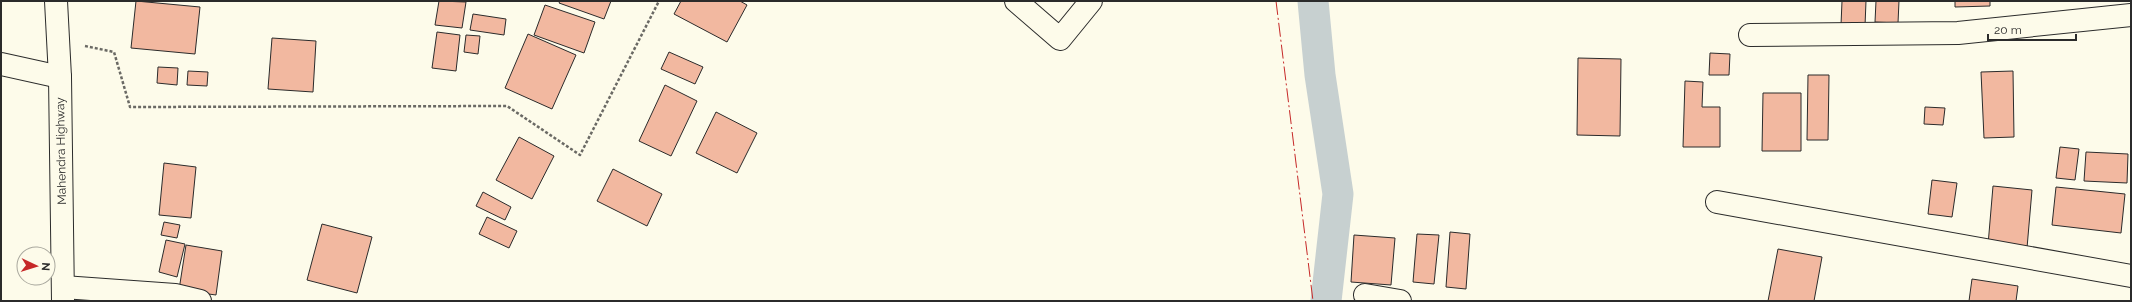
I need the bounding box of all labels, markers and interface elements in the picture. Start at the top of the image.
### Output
scale bar [1988,16,2076,42]
text: 20 m [1994,23,2022,37]
street label: Mahendra Highway [53,97,69,205]
north arrow [16,246,56,286]
text: N [39,262,52,271]

